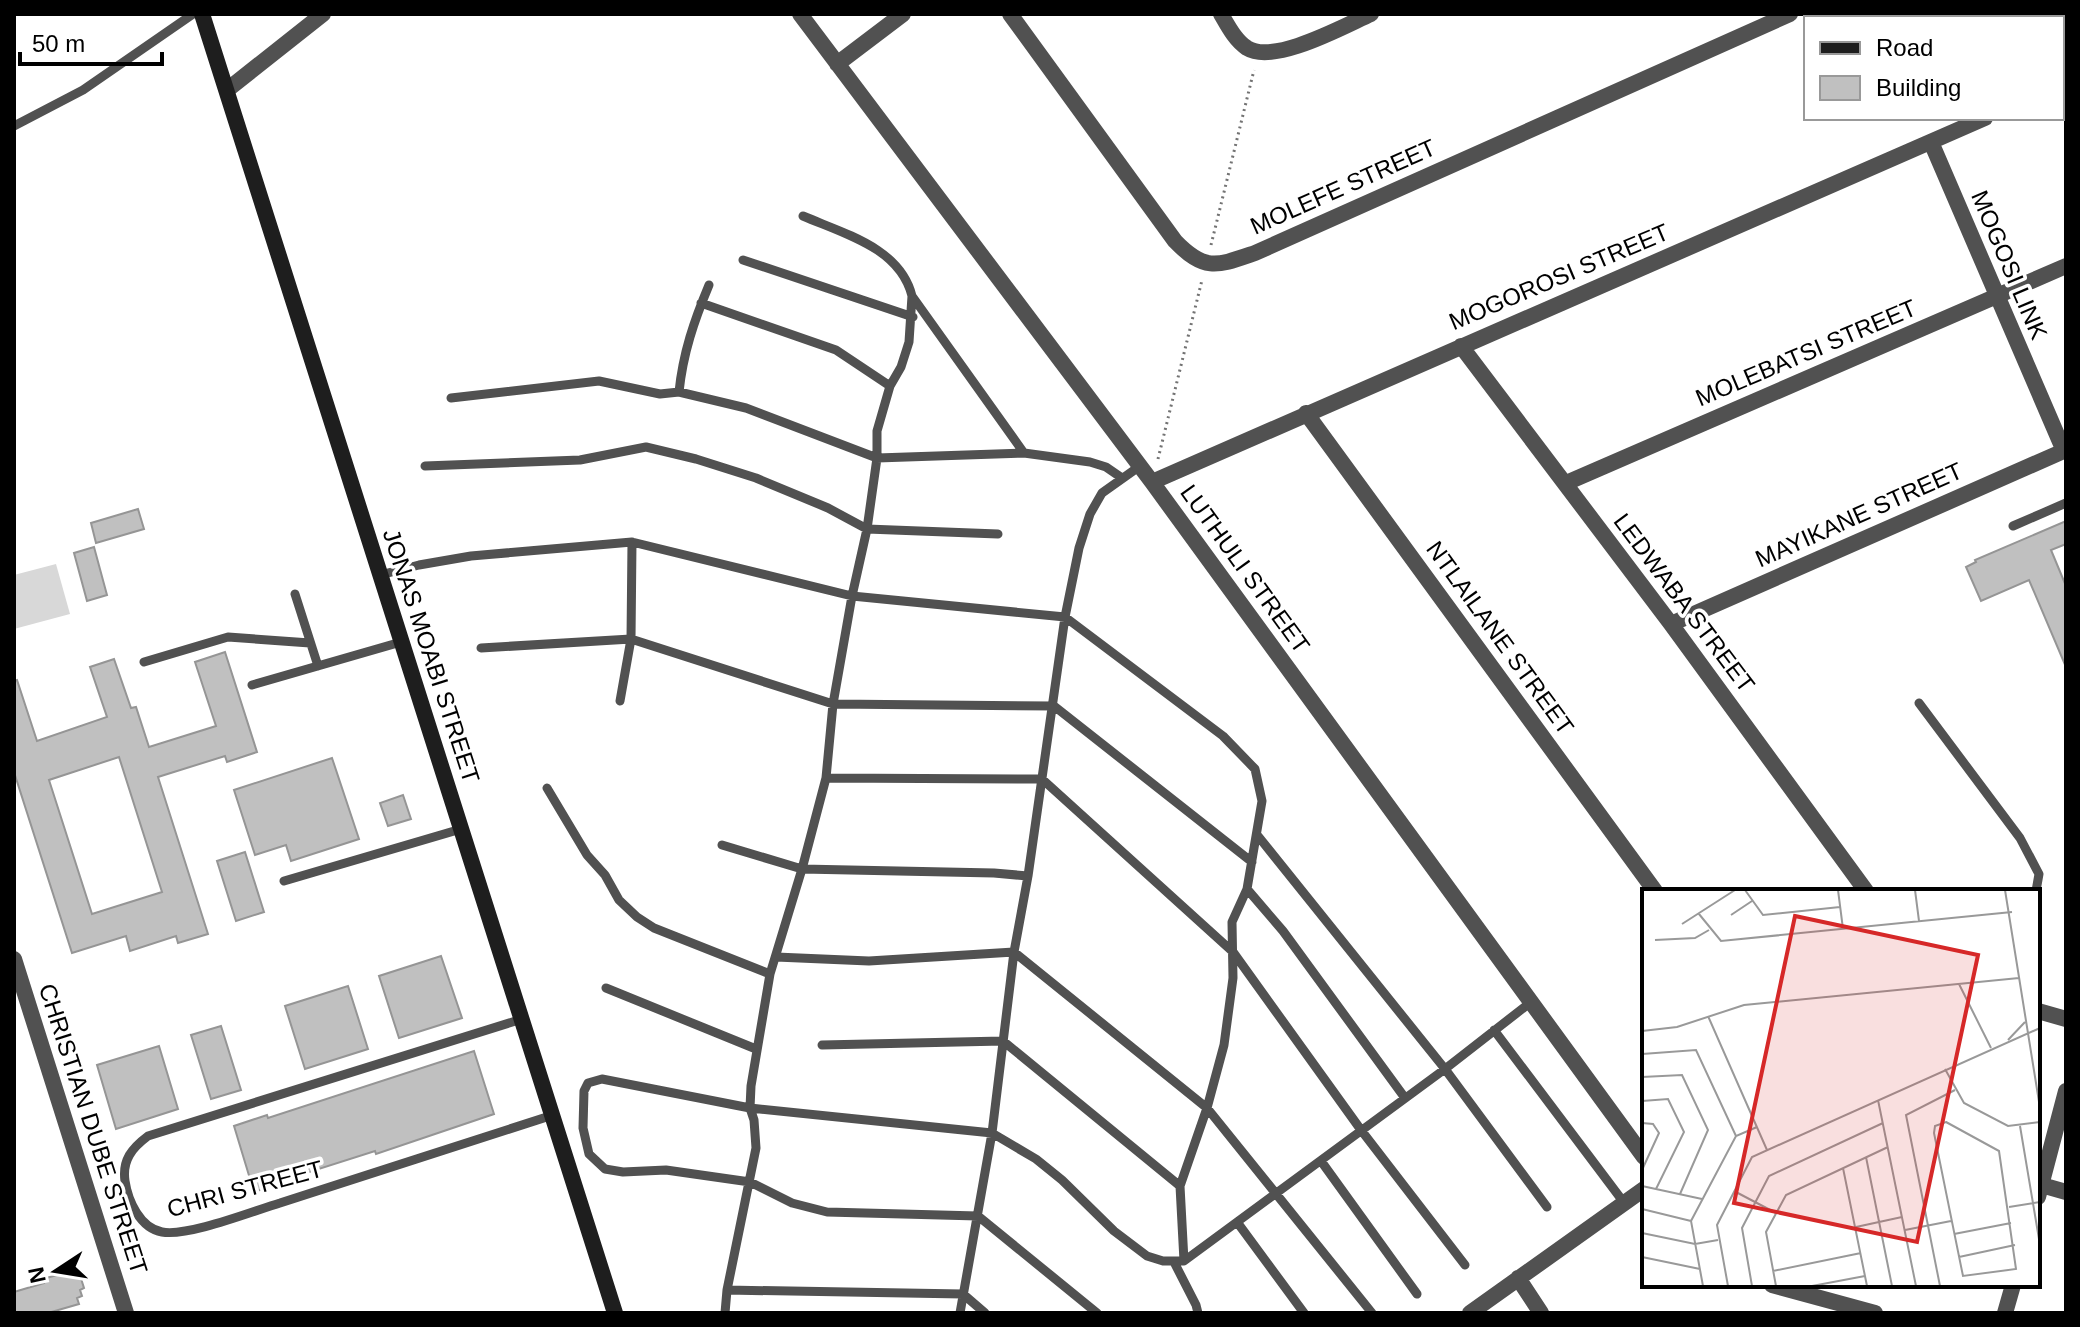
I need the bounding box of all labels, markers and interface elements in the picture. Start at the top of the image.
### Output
scale bar [20,16,162,66]
legend [1804,16,2064,120]
text: 50 m [32,30,85,57]
text: Road [1876,34,1933,61]
text: Building [1876,74,1961,101]
street label: MOLEFE STREET [1246,133,1440,240]
street label: MOGOSI LINK [1966,186,2053,343]
street label: MOGOROSI STREET [1445,218,1673,335]
street label: MOLEBATSI STREET [1691,294,1920,411]
street label: MAYIKANE STREET [1751,457,1967,572]
street label: LUTHULI STREET [1175,479,1316,658]
street label: LEDWABA STREET [1608,508,1761,698]
street label: JONAS MOABI STREET [378,525,485,787]
street label: NTLAILANE STREET [1421,536,1580,740]
inset map [1642,889,2040,1287]
street label: CHRISTIAN DUBE STREET [32,980,154,1278]
street label: CHRI STREET [164,1155,326,1222]
north arrow [16,1231,96,1311]

